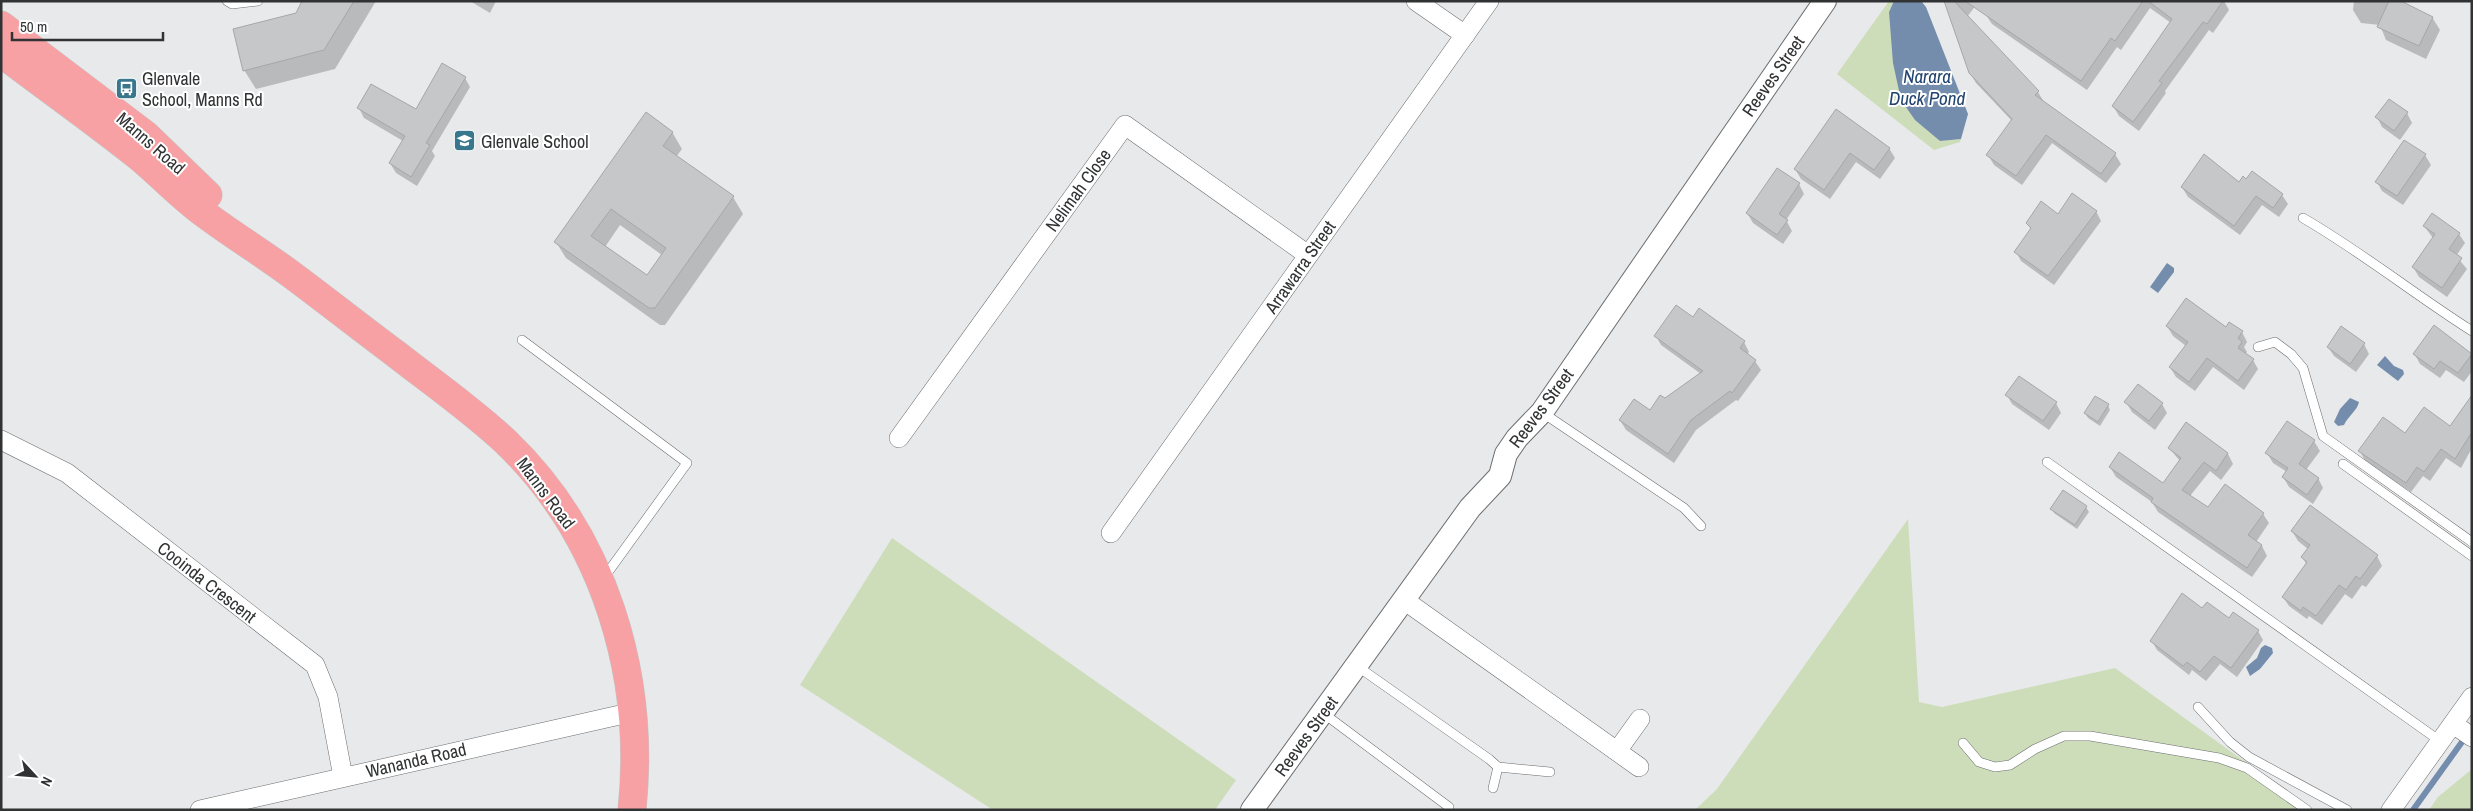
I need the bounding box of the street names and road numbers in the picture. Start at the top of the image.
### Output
street label: Reeves Street [1736,31,1810,121]
street label: Manns Road [111,106,191,180]
street label: Nelimah Close [1039,143,1117,237]
street label: Arrawarra Street [1258,215,1341,319]
street label: Reeves Street [1503,363,1579,453]
street label: Manns Road [511,452,581,534]
street label: Cooinda Crescent [152,536,262,628]
street label: Reeves Street [1268,691,1344,781]
street label: Wananda Road [363,736,469,784]

